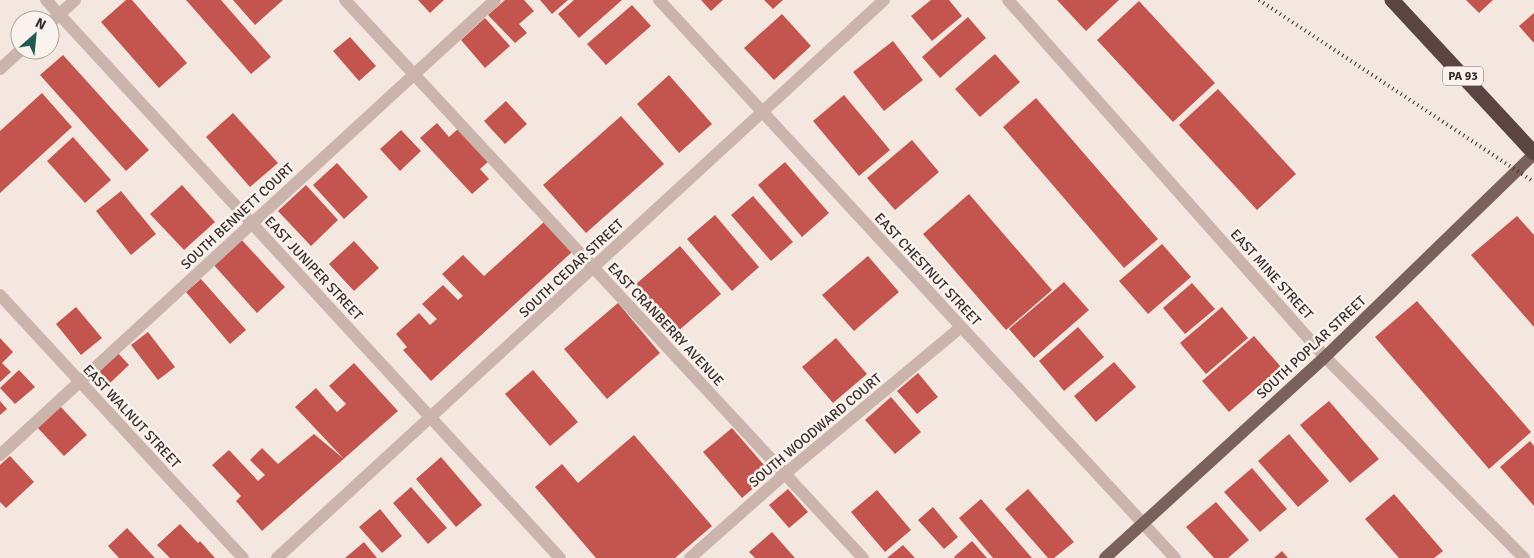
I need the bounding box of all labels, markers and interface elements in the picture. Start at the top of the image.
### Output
north arrow [10,10,60,60]
text: N [32,14,49,34]
road number: PA 93 [1443,66,1483,85]
street label: SOUTH BENNETT COURT [177,159,297,273]
street label: EAST CHESTNUT STREET [871,209,984,329]
street label: EAST JUNIPER STREET [261,213,366,324]
street label: SOUTH CEDAR STREET [516,216,627,321]
street label: EAST MINE STREET [1227,226,1317,323]
street label: EAST CRANBERRY AVENUE [604,259,727,390]
street label: SOUTH POPLAR STREET [1253,292,1370,403]
street label: EAST WALNUT STREET [79,361,184,472]
street label: SOUTH WOODWARD COURT [746,370,885,491]

